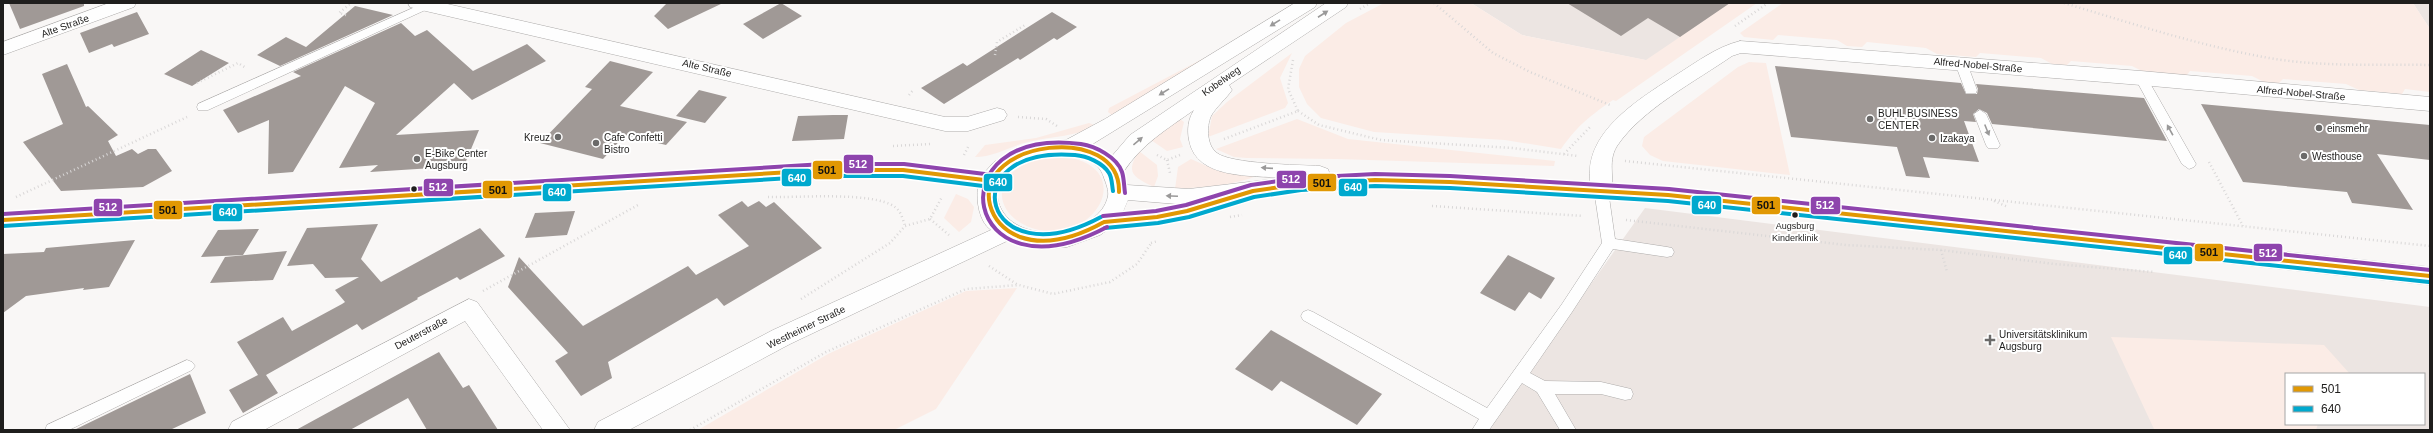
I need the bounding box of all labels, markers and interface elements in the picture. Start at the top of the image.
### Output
one-way arrow [1317,10,1328,18]
street label: Alte Straße [40,12,91,40]
one-way arrow [1269,20,1281,27]
street label: Alfred-Nobel-Straße [1933,56,2023,74]
street label: Alte Straße [681,57,733,79]
street label: Kobelweg [1200,64,1242,98]
street label: Alfred-Nobel-Straße [2256,84,2346,102]
one-way arrow [1158,88,1170,95]
place label: BUHL BUSINESS CENTER [1878,108,1958,131]
marker: BUHL BUSINESS CENTER [1865,114,1875,124]
marker: einsmehr [2314,123,2324,133]
place label: einsmehr [2327,123,2369,134]
one-way arrow [1984,124,1990,136]
one-way arrow [2167,124,2173,136]
place label: Kreuz [524,132,550,143]
marker: Kreuz [553,132,563,142]
place label: Cafe Confetti Bistro [604,132,662,155]
marker: Izakaya [1927,133,1937,143]
place label: Izakaya [1940,133,1975,144]
one-way arrow [1132,136,1143,145]
marker: Cafe Confetti Bistro [591,138,601,148]
place label: E-Bike Center Augsburg [425,148,488,171]
marker: Westhouse [2299,151,2309,161]
place label: Westhouse [2312,151,2362,162]
marker: E-Bike Center Augsburg [412,154,422,164]
line badge: 512 [843,154,874,174]
text: 512 [849,158,867,170]
line badge: 501 [812,160,843,180]
text: 501 [818,164,836,176]
one-way arrow [1261,165,1273,172]
line badge: 640 [781,168,812,187]
line badge: 512 [1276,170,1307,189]
text: 640 [788,172,806,184]
line badge: 640 [983,173,1013,192]
text: 512 [1282,173,1300,185]
line badge: 501 [1307,173,1337,192]
text: 640 [989,176,1007,188]
text: 501 [1313,177,1331,189]
line badge: 512 [423,178,454,197]
line badge: 640 [1338,178,1368,197]
line badge: 501 [482,180,513,199]
text: 512 [429,181,447,193]
text: 640 [1344,181,1362,193]
line badge: 640 [542,183,572,202]
unlabelled marker [409,184,419,194]
text: 501 [489,184,507,196]
text: 640 [548,186,566,198]
one-way arrow [1165,193,1178,199]
line badge: 640 [1691,195,1722,215]
line badge: 501 [1751,196,1781,215]
line badge: 512 [1810,196,1841,215]
line badge: 512 [93,198,123,217]
text: 640 [1698,199,1716,211]
text: 501 [1757,199,1775,211]
text: 512 [1816,199,1834,211]
line badge: 501 [153,200,183,220]
text: 512 [99,201,117,213]
line badge: 640 [212,203,243,222]
text: 501 [159,204,177,216]
text: 640 [219,206,237,218]
marker: Augsburg Kinderklinik [1790,210,1800,220]
place label: Augsburg Kinderklinik [1772,221,1819,243]
line badge: 501 [2194,243,2224,262]
line badge: 512 [2253,243,2283,262]
line badge: 640 [2163,246,2193,265]
text: 501 [2200,246,2218,258]
text: 512 [2259,247,2277,259]
text: 640 [2169,249,2187,261]
street label: Westheimer Straße [765,303,847,351]
street label: Deuterstraße [393,314,450,352]
place label: Universitätsklinikum Augsburg [1999,329,2087,352]
marker: Universitätsklinikum Augsburg [1984,334,1996,346]
legend [2285,373,2425,425]
text: 501 [2321,382,2341,396]
text: 640 [2321,402,2341,416]

